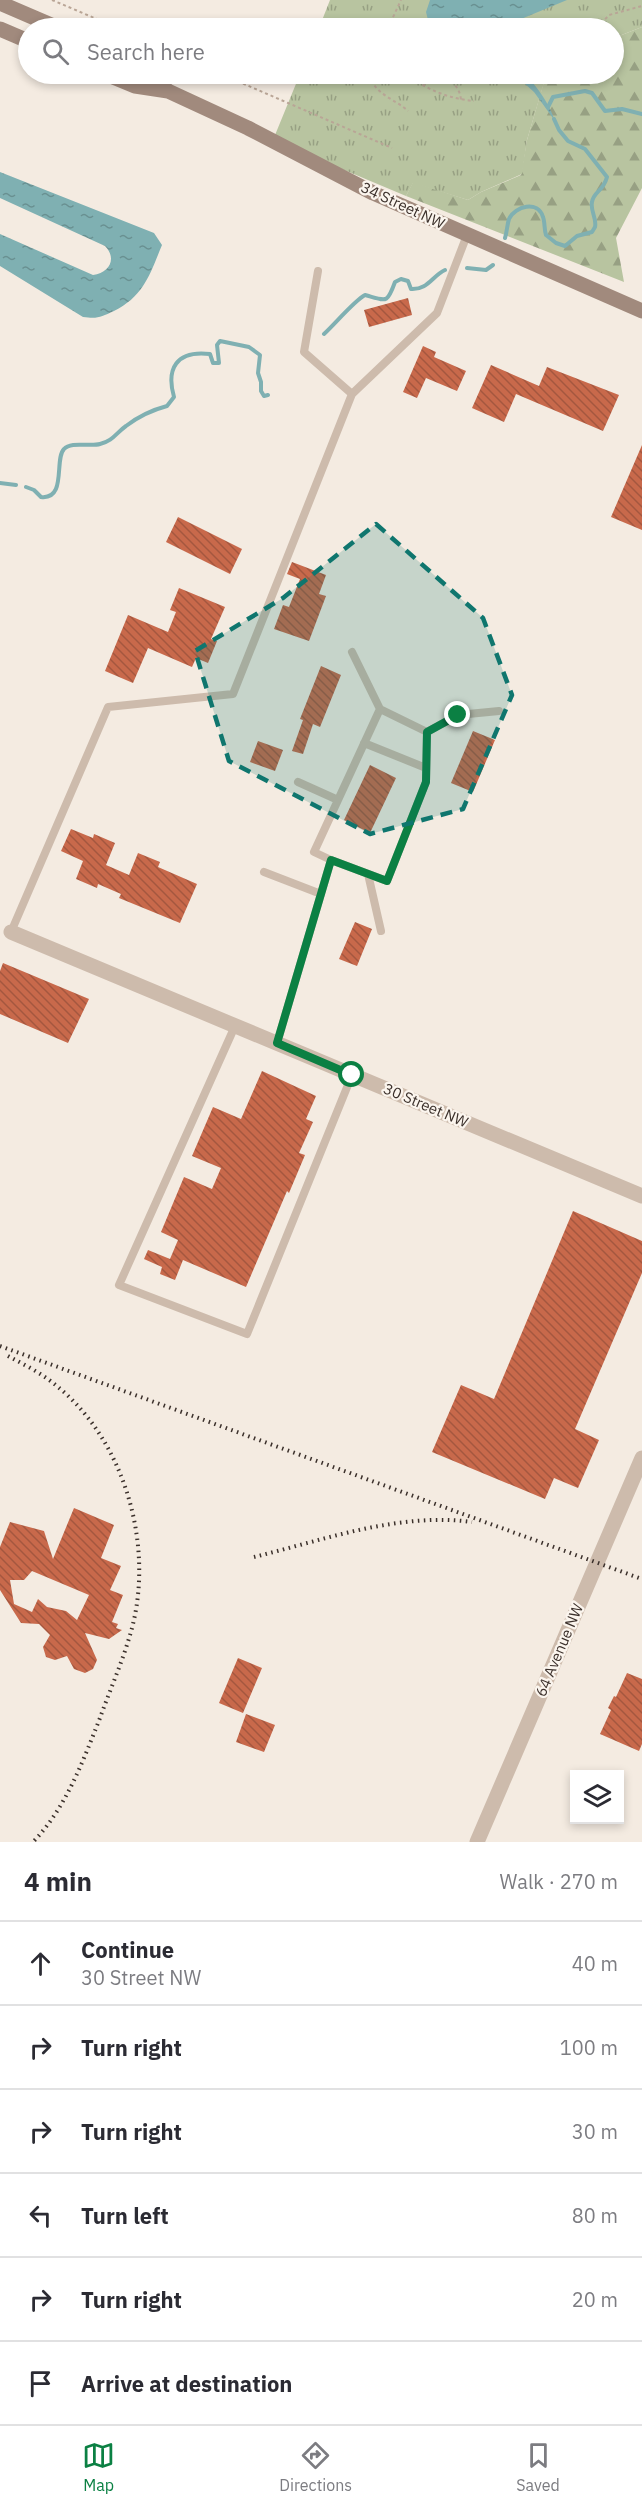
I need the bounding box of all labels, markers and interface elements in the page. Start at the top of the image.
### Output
search box [18,18,624,84]
icon: search [39,35,72,68]
text: Search here [87,37,205,66]
street label: 34 Street NW [358,177,448,233]
route end [444,701,470,727]
route start [338,1061,364,1087]
street label: 30 Street NW [381,1079,472,1132]
street label: 64 Avenue NW [531,1600,587,1699]
map controls [570,1770,624,1824]
button: layers [570,1770,624,1824]
text: 4 min [24,1864,92,1898]
text: Walk · 270 m [500,1868,618,1895]
text: Continue [81,1935,174,1964]
icon: ahead [24,1947,57,1980]
text: 40 m [572,1950,618,1977]
text: 30 Street NW [81,1964,201,1991]
icon: right [24,2031,57,2064]
text: Turn right [81,2033,182,2062]
text: 100 m [560,2034,618,2061]
icon: right [24,2115,57,2148]
text: Turn right [81,2117,182,2146]
text: 30 m [572,2118,618,2145]
icon: left [24,2199,57,2232]
text: Turn left [81,2201,169,2230]
text: 80 m [572,2202,618,2229]
icon: right [24,2283,57,2316]
text: Turn right [81,2285,182,2314]
text: 20 m [572,2286,618,2313]
icon: arrive [24,2367,57,2400]
text: Arrive at destination [81,2369,292,2398]
tab: Map [82,2439,115,2495]
tab: Directions [279,2439,352,2495]
tab: Saved [516,2439,560,2495]

